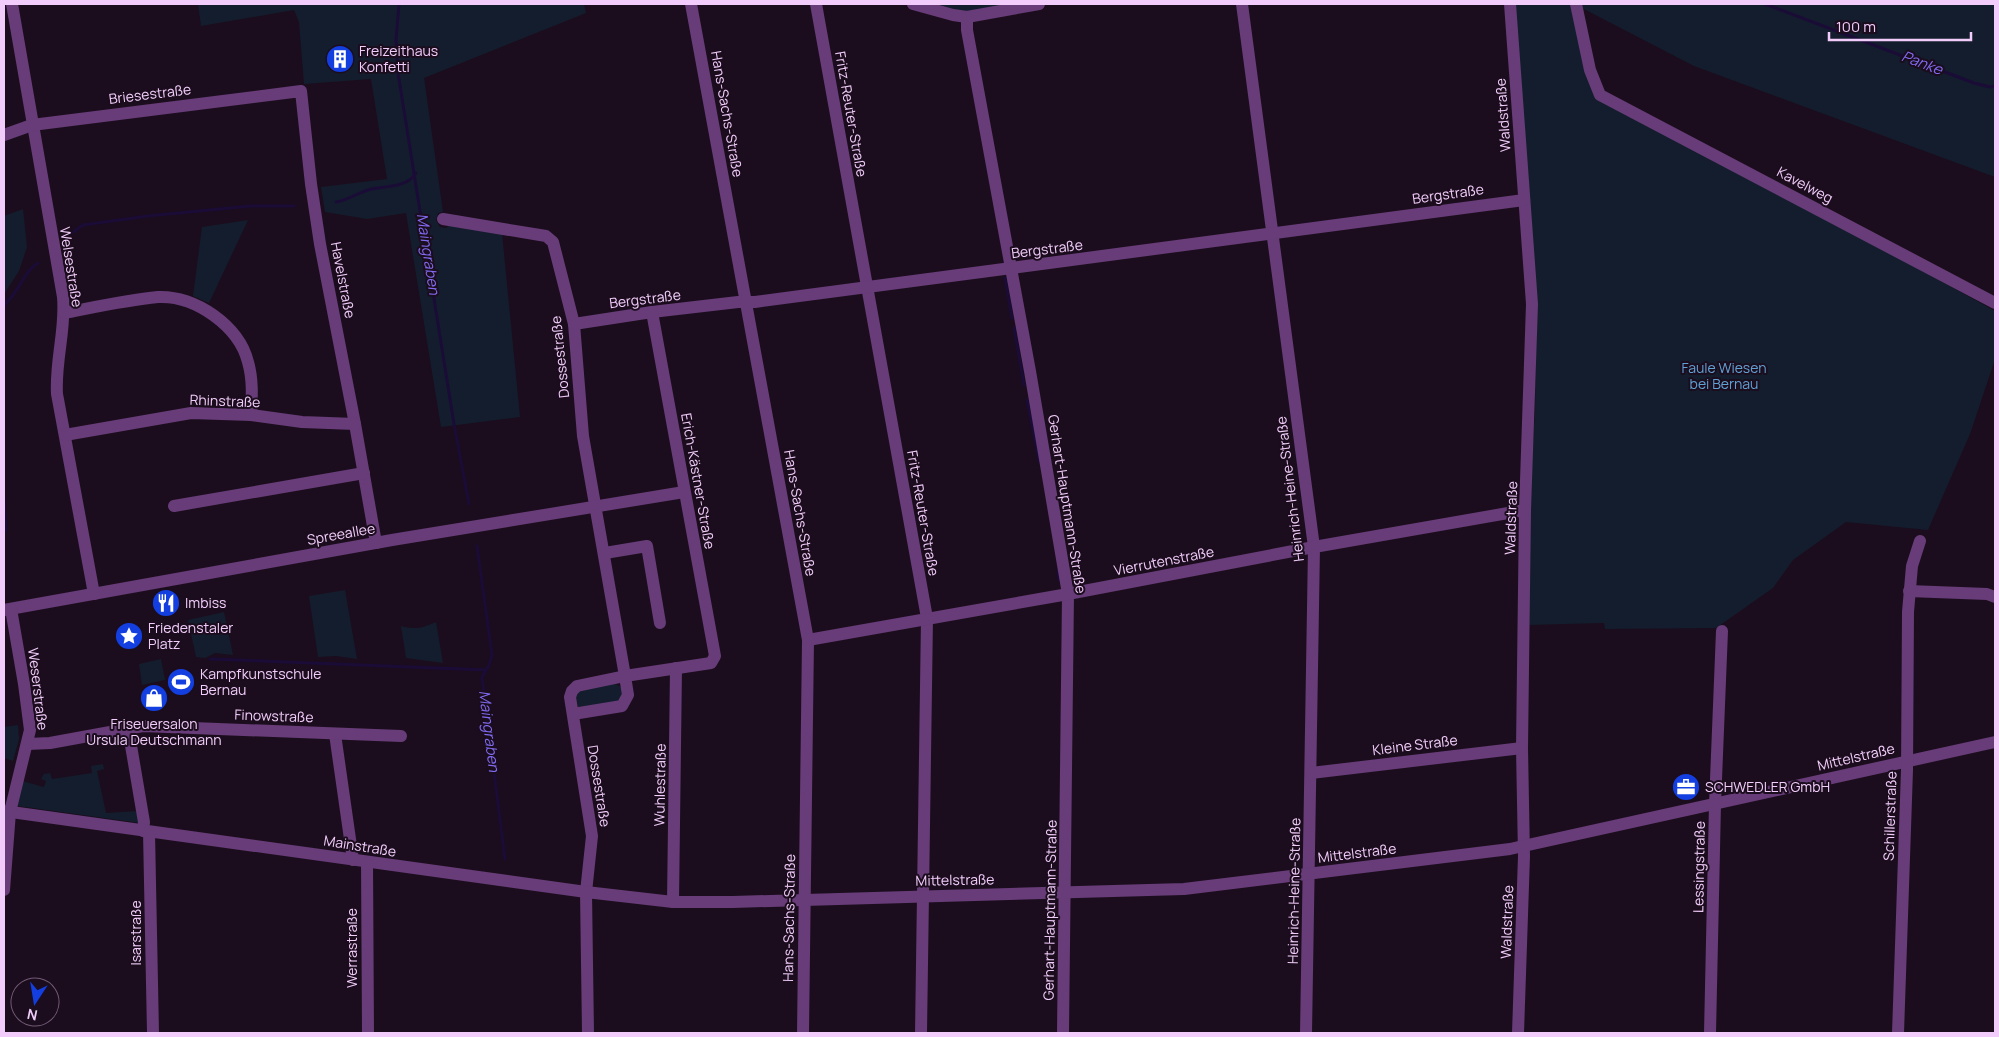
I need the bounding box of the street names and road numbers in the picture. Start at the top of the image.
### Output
street label: Hans-Sachs-Straße [707,49,748,179]
street label: Fritz-Reuter-Straße [831,50,872,178]
street label: Waldstraße [1490,78,1515,153]
street label: Briesestraße [108,79,192,108]
street label: Kavelweg [1774,162,1837,207]
street label: Bergstraße [1411,179,1485,208]
street label: Welsestraße [56,225,87,309]
street label: Bergstraße [1010,235,1084,262]
street label: Havelstraße [327,240,360,320]
street label: Bergstraße [608,285,682,312]
street label: Dossestraße [546,315,573,399]
street label: Rhinstraße [189,390,261,411]
street label: Erich-Kästner-Straße [677,411,720,551]
street label: Gerhart-Hauptmann-Straße [1044,413,1091,595]
street label: Heinrich-Heine-Straße [1271,415,1308,563]
street label: Hans-Sachs-Straße [780,448,821,578]
street label: Fritz-Reuter-Straße [903,449,944,577]
street label: Waldstraße [1500,481,1521,555]
street label: Spreeallee [305,518,376,549]
street label: Vierrutenstraße [1112,541,1216,580]
street label: Weserstraße [24,647,53,731]
street label: Finowstraße [234,705,314,726]
street label: Kleine Straße [1371,730,1459,759]
street label: Mittelstraße [1815,738,1896,775]
street label: Wuhlestraße [649,743,670,827]
street label: Dossestraße [584,744,615,828]
street label: Schillerstraße [1878,771,1901,861]
street label: Heinrich-Heine-Straße [1283,818,1304,964]
street label: Gerhart-Hauptmann-Straße [1038,819,1061,1001]
street label: Lessingstraße [1688,821,1709,913]
street label: Mainstraße [322,830,398,861]
street label: Mittelstraße [1317,838,1397,867]
street label: Hans-Sachs-Straße [778,854,799,982]
street label: Mittelstraße [915,869,995,890]
street label: Waldstraße [1496,885,1517,959]
street label: Isarstraße [126,900,145,966]
street label: Werrastraße [342,908,361,988]

